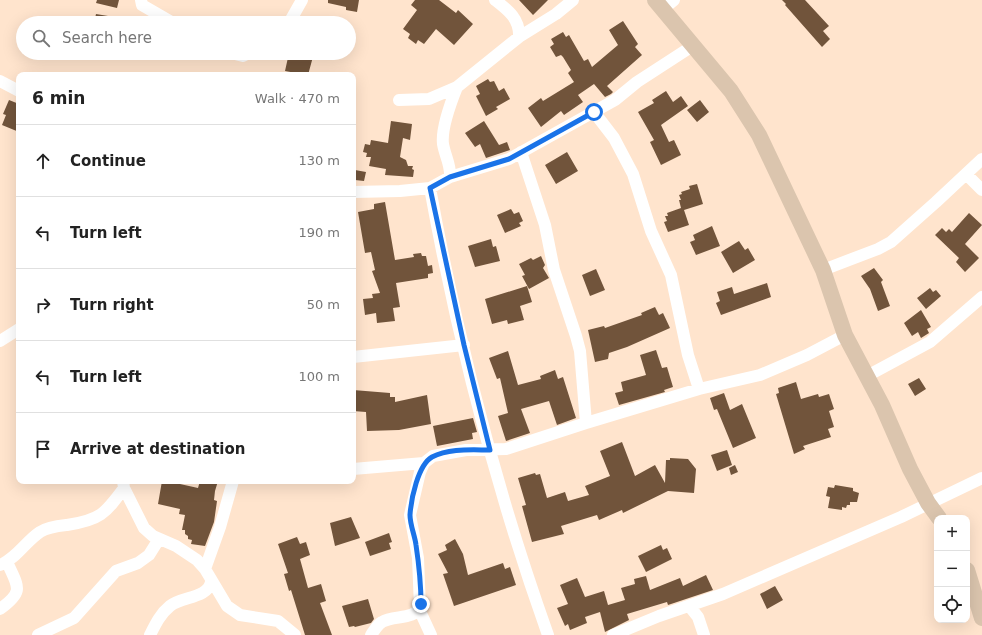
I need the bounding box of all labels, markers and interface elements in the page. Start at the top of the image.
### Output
search box [16,16,356,60]
icon: search [30,27,52,49]
text: Search here [62,29,152,47]
text: 6 min [32,88,85,108]
text: Walk · 470 m [255,91,340,106]
route start [585,103,603,121]
icon: ahead [32,150,54,172]
text: Continue [70,152,146,170]
text: 130 m [298,153,340,168]
icon: left [32,222,54,244]
text: Turn left [70,224,142,242]
text: 190 m [298,225,340,240]
icon: right [32,294,54,316]
text: Turn right [70,296,154,314]
text: 50 m [307,297,340,312]
icon: left [32,366,54,388]
text: Turn left [70,368,142,386]
text: 100 m [298,369,340,384]
icon: arrive [32,438,54,460]
text: Arrive at destination [70,440,245,458]
map controls [934,515,970,623]
button: + [934,515,970,551]
button: − [934,551,970,587]
button: locate [934,587,970,623]
route end [412,595,430,613]

